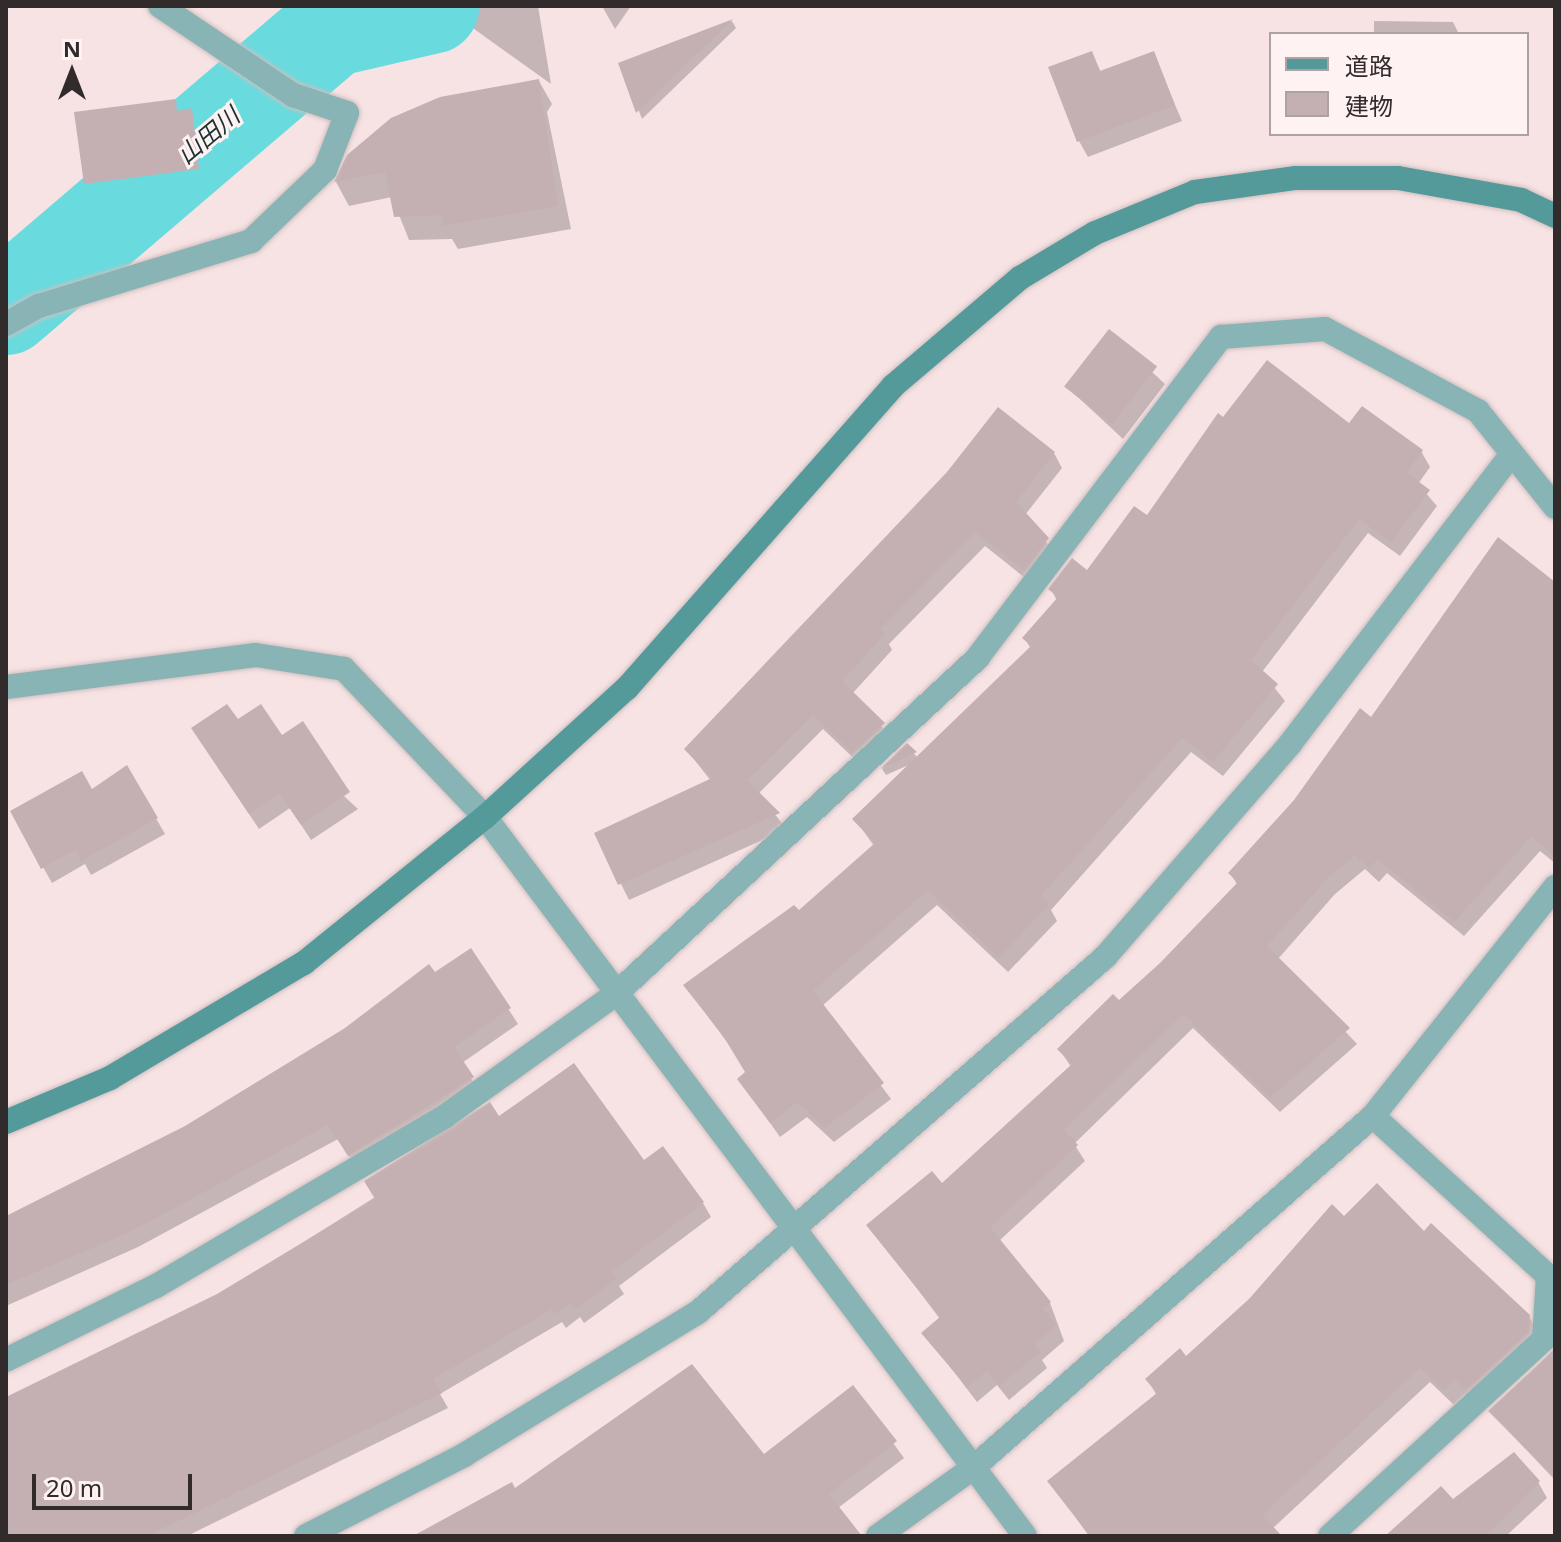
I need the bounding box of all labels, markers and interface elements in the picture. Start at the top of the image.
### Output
north arrow [32,32,112,112]
legend [1269,32,1529,136]
text: N [63,33,81,63]
text: 道路 [1345,49,1393,82]
text: 建物 [1345,89,1393,122]
water label: 山田川 [171,101,245,169]
scale bar [36,1458,196,1508]
text: 20 m [46,1471,102,1504]

